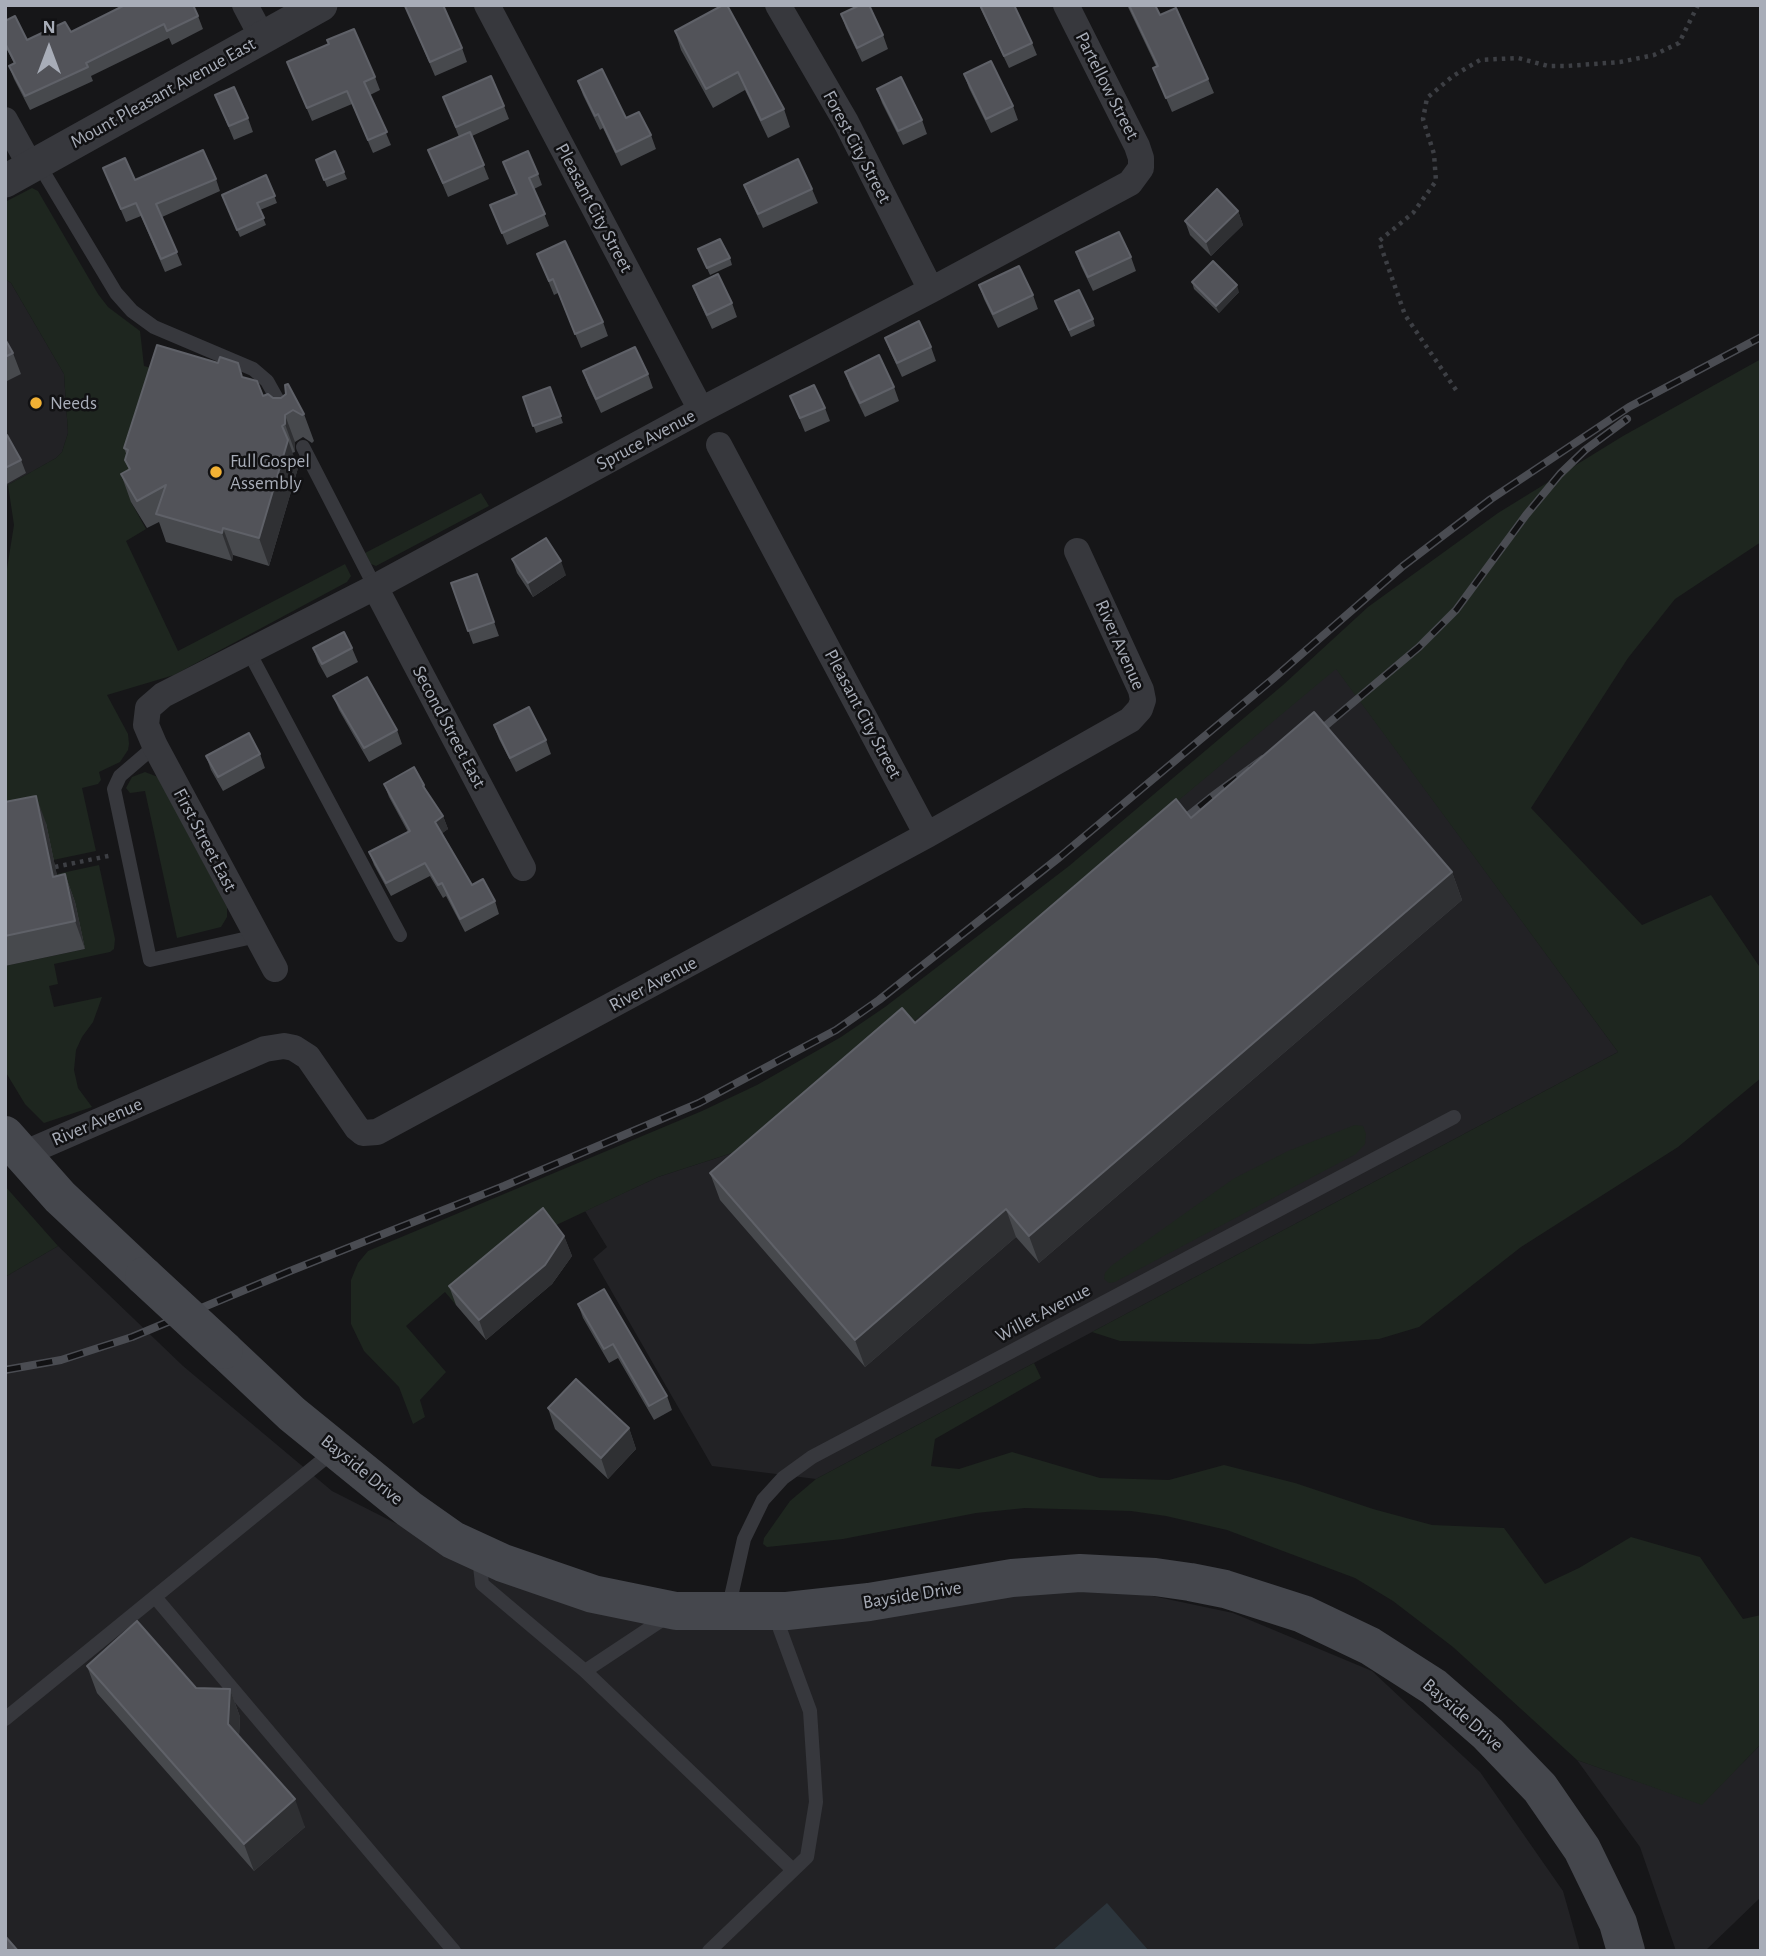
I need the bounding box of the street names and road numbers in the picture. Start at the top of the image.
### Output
street label: Partellow Street [1070,28,1144,144]
street label: Mount Pleasant Avenue East [66,33,260,153]
street label: Forest City Street [818,87,896,207]
street label: Pleasant City Street [550,139,638,277]
street label: Spruce Avenue [593,404,699,476]
street label: River Avenue [1090,596,1150,694]
street label: Pleasant City Street [819,645,907,783]
street label: Second Street East [407,662,491,792]
street label: First Street East [168,784,242,896]
street label: River Avenue [605,951,701,1017]
street label: River Avenue [48,1093,146,1151]
street label: Willet Avenue [992,1278,1094,1348]
street label: Bayside Drive [316,1430,408,1510]
street label: Bayside Drive [861,1576,963,1614]
street label: Bayside Drive [1418,1674,1508,1756]

